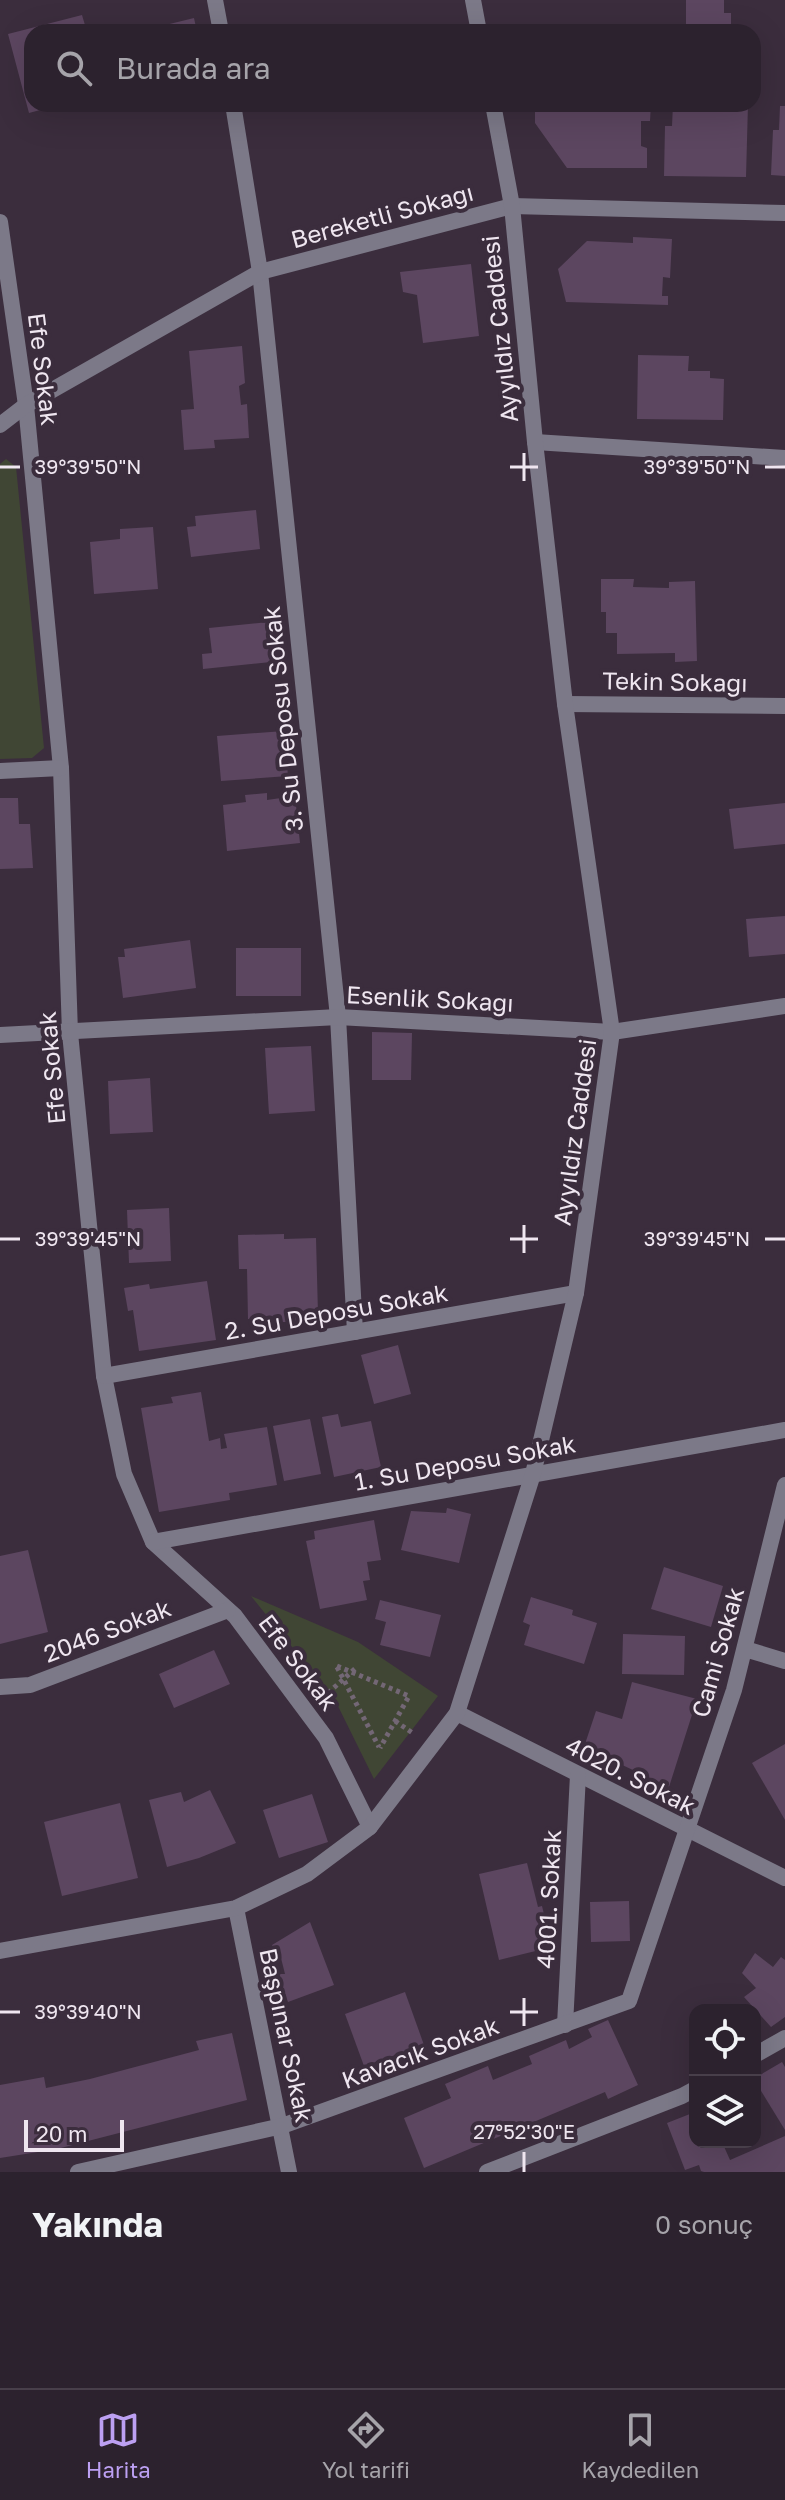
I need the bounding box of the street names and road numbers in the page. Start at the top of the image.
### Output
street label: Bereketli Sokağı [288,177,476,253]
street label: Ayyıldız Caddesi [475,234,523,424]
street label: Efe Sokak [23,311,65,427]
street label: 3. Su Deposu Sokak [256,605,308,833]
street label: Tekin Sokağı [602,665,748,697]
street label: Esenlik Sokağı [346,979,514,1017]
street label: Efe Sokak [32,1010,70,1126]
street label: Ayyıldız Caddesi [547,1037,601,1227]
street label: 2. Su Deposu Sokak [222,1277,450,1345]
street label: 1. Su Deposu Sokak [352,1428,578,1496]
street label: Cami Sokak [685,1584,749,1720]
street label: 2046 Sokak [39,1592,175,1668]
street label: Efe Sokak [253,1608,345,1716]
street label: 4020. Sokak [561,1730,701,1820]
street label: 4001. Sokak [530,1829,566,1969]
street label: Başpınar Sokak [254,1945,320,2125]
street label: Kavacık Sokak [338,2010,502,2094]

